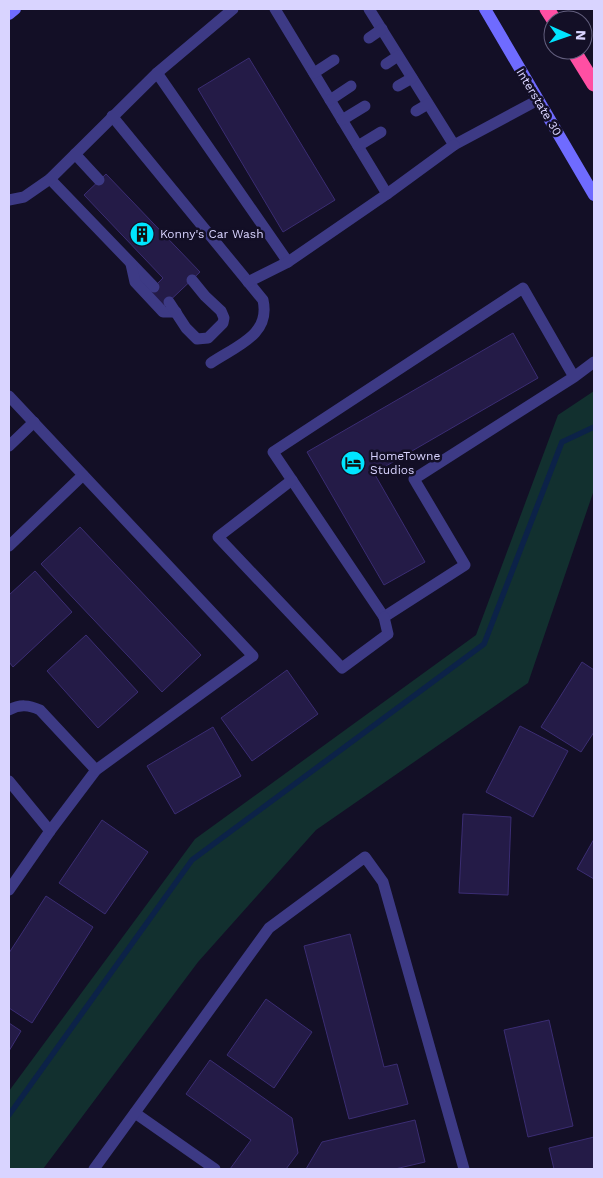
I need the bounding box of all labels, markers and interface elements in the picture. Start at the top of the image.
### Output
north arrow [543,10,593,60]
text: N [573,30,589,41]
street label: Interstate 30 [513,66,565,138]
building icon: Konny's Car Wash [129,221,155,247]
place label: Konny's Car Wash [160,227,264,241]
place label: HomeTowne Studios [370,449,440,477]
hotel icon: HomeTowne Studios [340,450,366,476]

